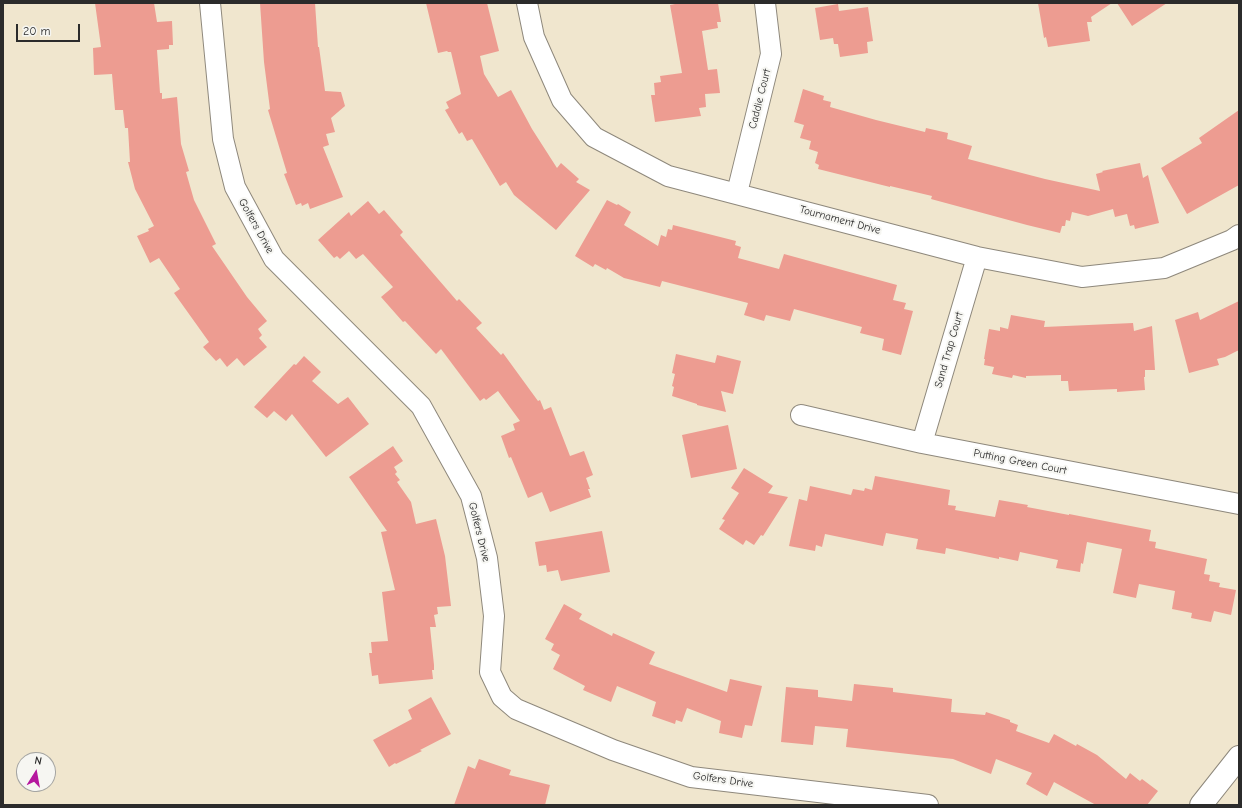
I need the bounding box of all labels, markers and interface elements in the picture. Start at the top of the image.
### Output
scale bar [18,16,82,42]
text: 20 m [23,24,51,38]
street label: Caddie Court [746,68,774,130]
street label: Golfers Drive [235,196,277,256]
street label: Tournament Drive [798,203,882,237]
street label: Sand Trap Court [932,311,966,389]
street label: Putting Green Court [972,446,1068,478]
street label: Golfers Drive [465,501,493,563]
north arrow [16,752,56,792]
text: N [33,754,43,768]
street label: Golfers Drive [692,769,754,791]

